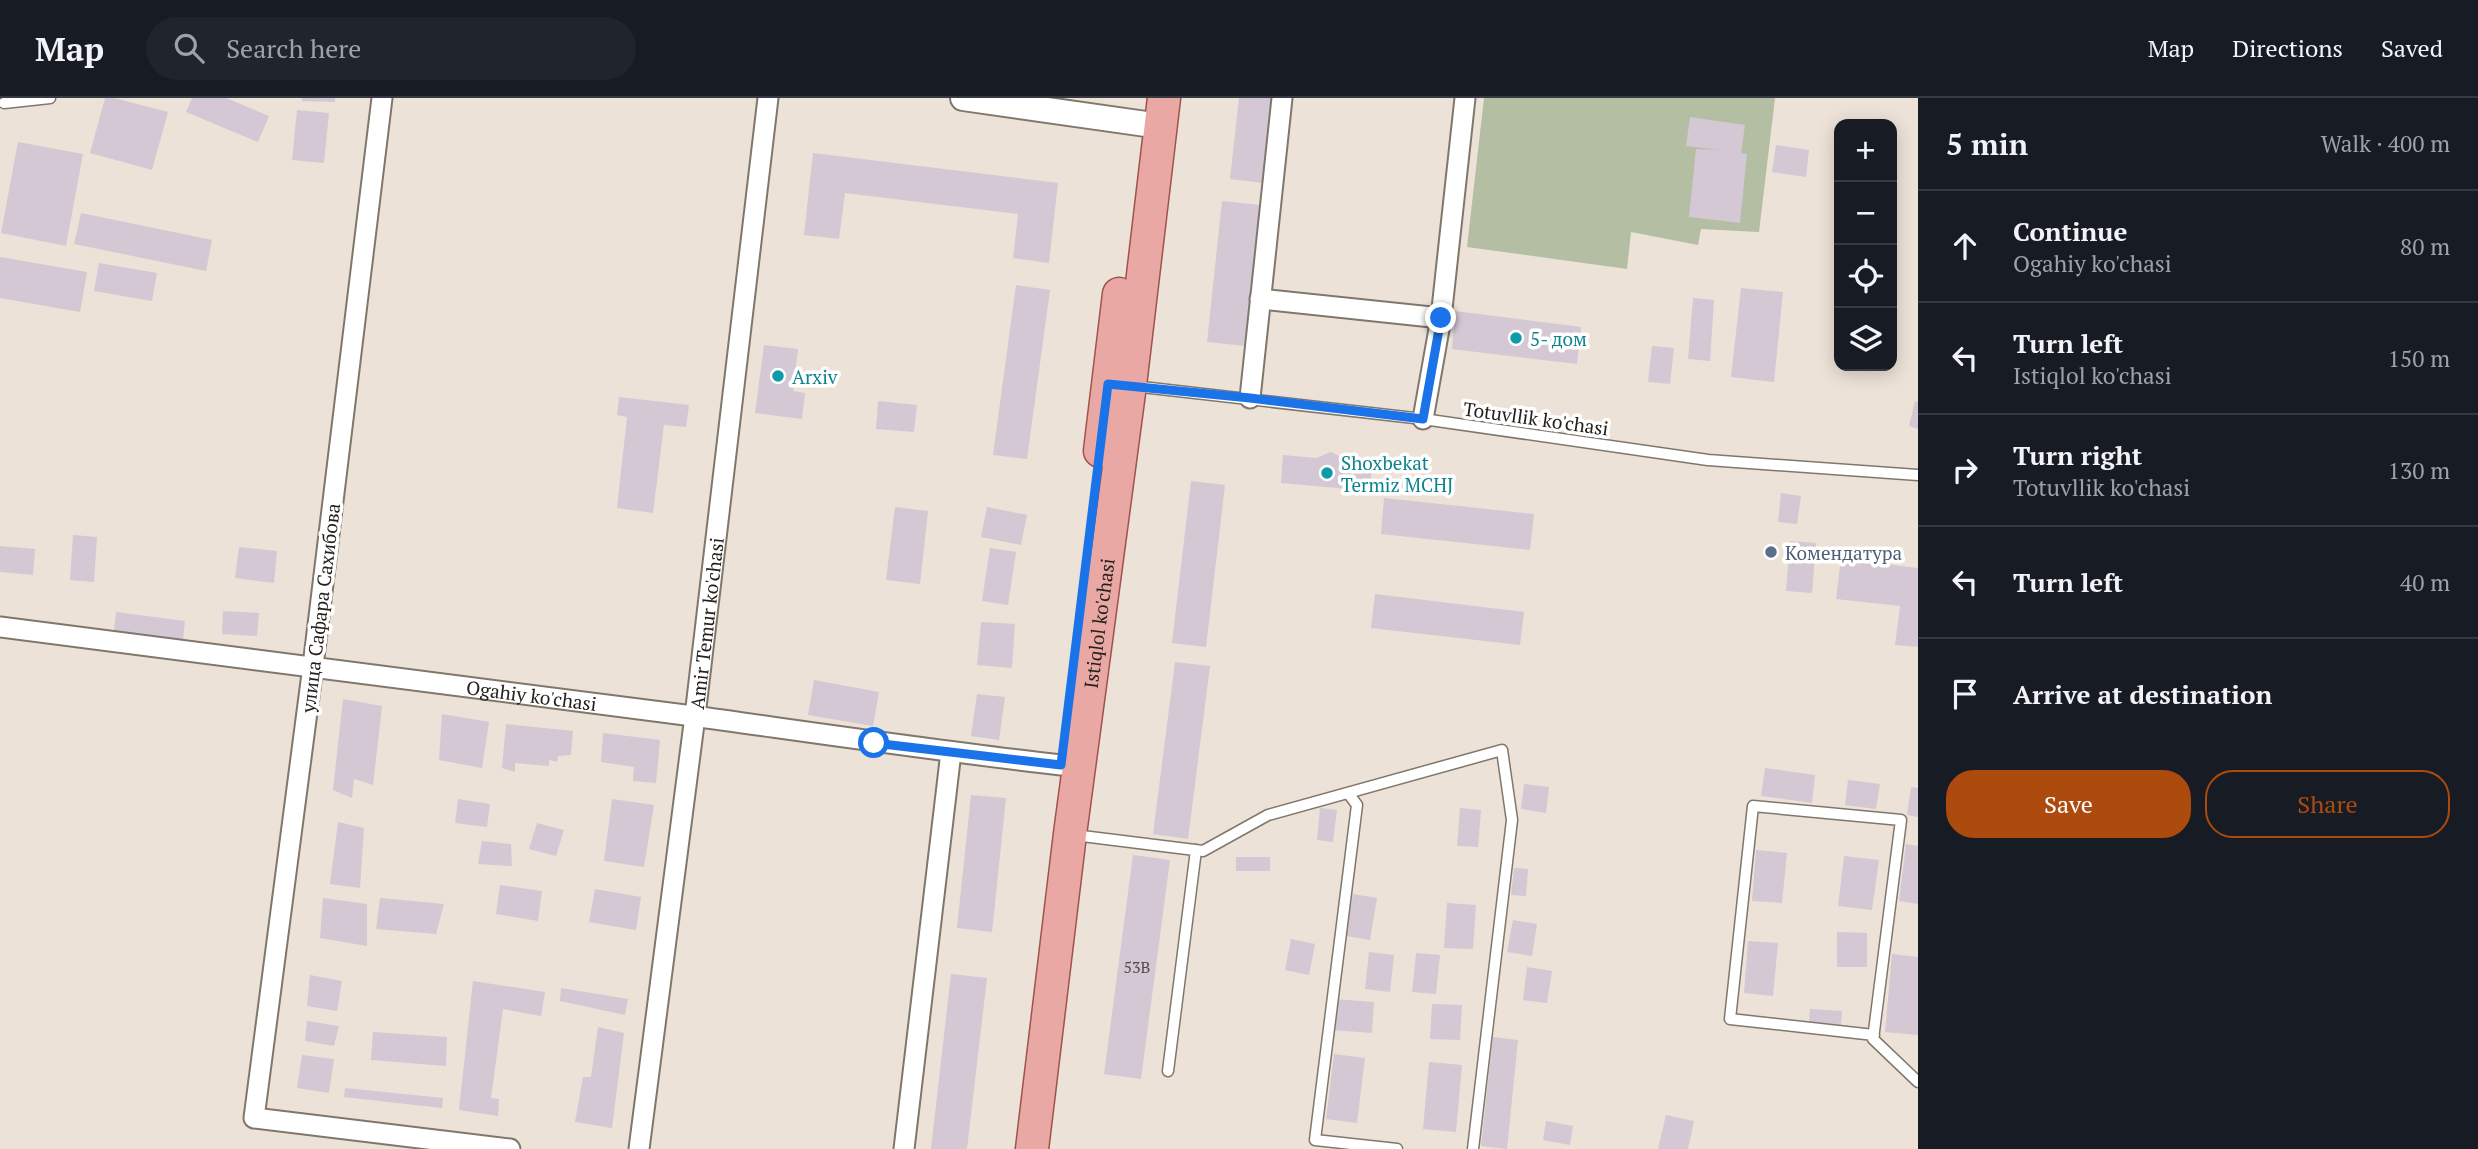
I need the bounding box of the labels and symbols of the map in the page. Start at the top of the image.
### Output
route end [1425,302,1456,333]
place label: 5- дом [1530,326,1587,351]
marker: 5- дом [1508,330,1524,346]
place label: Arxiv [792,364,838,389]
marker: Arxiv [770,368,786,384]
street label: Totuvllik ko'chasi [1462,395,1610,441]
place label: Shoxbekat Termiz MCHJ [1341,450,1453,497]
marker: Shoxbekat Termiz MCHJ [1319,465,1335,481]
street label: улица Сафара Сахибова [295,501,345,715]
street label: Amir Temur ko'chasi [683,536,729,711]
place label: Комендатура [1785,540,1903,565]
marker: Комендатура [1763,544,1779,560]
street label: Istiqlol ko'chasi [1077,557,1119,690]
street label: Ogahiy ko'chasi [465,674,598,716]
route start [858,727,889,758]
house number: 53B [1124,956,1150,978]

